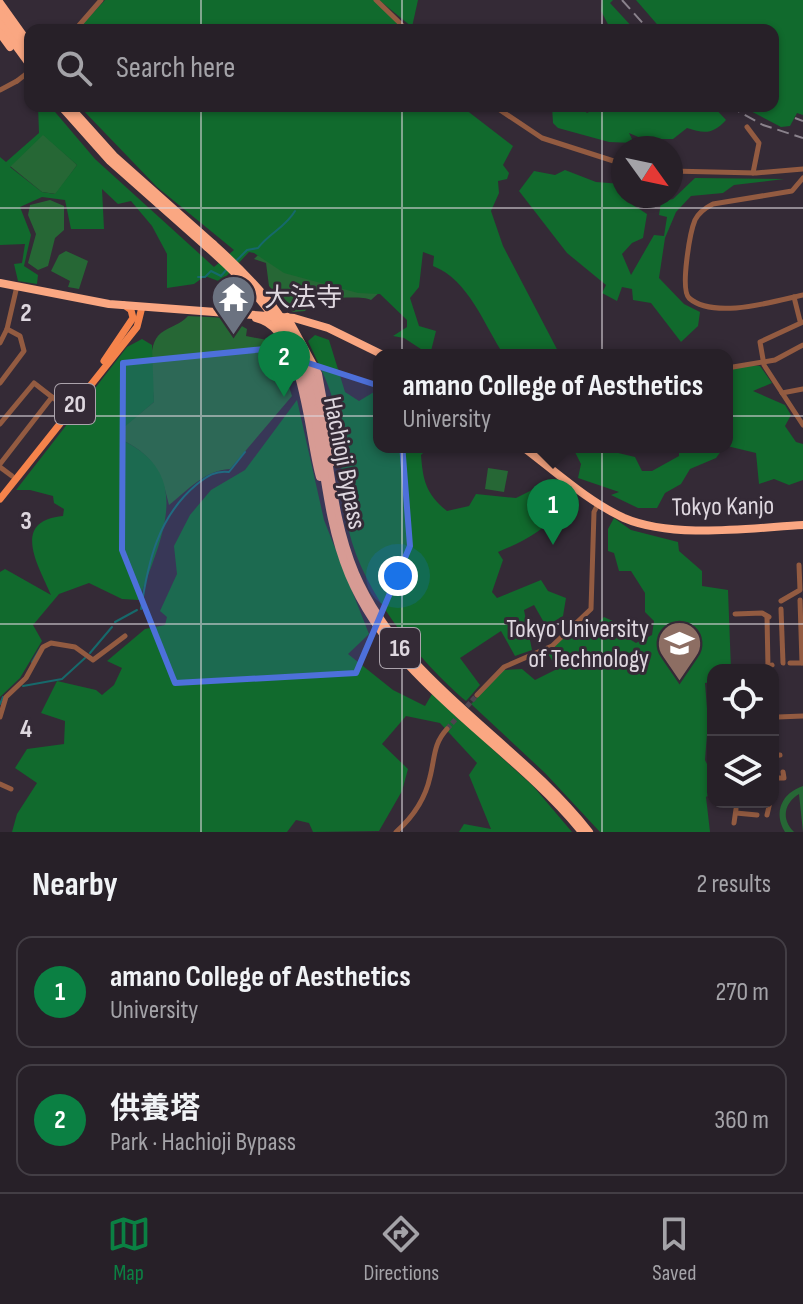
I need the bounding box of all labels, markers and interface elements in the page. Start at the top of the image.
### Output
search box [24,24,779,112]
icon: search [52,46,96,90]
text: Search here [116,50,235,86]
north arrow [611,136,683,208]
temple icon: 大法寺 [209,274,257,337]
place label: 大法寺 [264,283,342,314]
text: 2 [20,298,32,329]
pin: 2 [258,331,310,397]
popup [373,349,733,453]
text: amano College of Aesthetics [403,368,703,404]
road number: 20 [55,384,95,424]
street label: Hachioji Bypass [316,394,372,532]
text: University [403,404,491,435]
pin: 1 [527,479,579,545]
street label: Tokyo Kanjo [671,491,775,523]
text: 3 [20,506,32,537]
your location [378,556,418,596]
place label: Tokyo University of Technology [506,614,649,675]
school or university icon: Tokyo University of Technology [656,620,704,683]
road number: 16 [380,628,420,668]
map controls [707,664,779,808]
button: locate [707,664,779,736]
text: 4 [20,714,32,745]
button: layers [707,736,779,808]
text: Nearby [32,864,118,905]
text: 2 results [697,869,771,900]
text: amano College of Aesthetics [110,959,411,995]
text: 1 [55,977,65,1008]
text: 270 m [716,977,769,1008]
text: University [110,995,198,1026]
text: 供養塔 [110,1091,200,1127]
text: 2 [54,1105,66,1136]
text: 360 m [714,1105,769,1136]
text: Park · Hachioji Bypass [110,1127,296,1158]
tab: Map [107,1212,151,1287]
tab: Directions [364,1212,439,1287]
tab: Saved [652,1212,696,1287]

